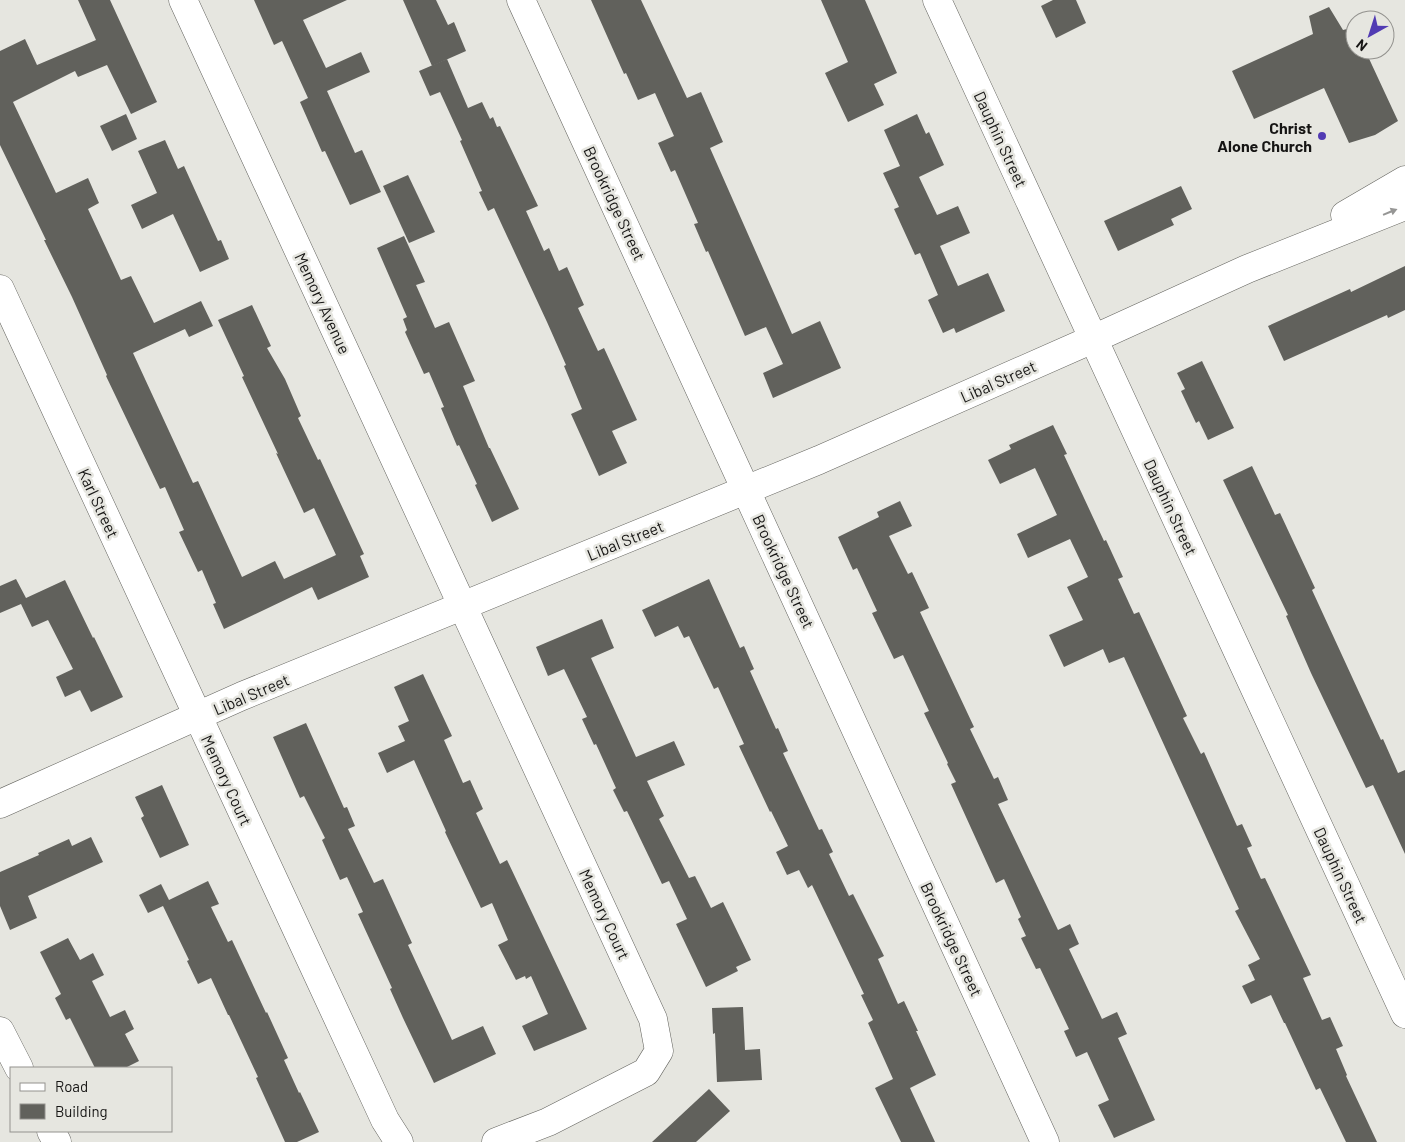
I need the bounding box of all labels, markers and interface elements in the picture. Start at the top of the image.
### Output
north arrow [1345,10,1395,60]
text: N [1353,36,1370,55]
street label: Dauphin Street [971,88,1031,190]
place label: Christ Alone Church [1217,118,1312,155]
marker: Christ Alone Church [1316,130,1328,142]
street label: Brookridge Street [580,143,650,263]
one-way arrow [1383,207,1397,215]
street label: Memory Avenue [291,249,355,357]
street label: Libal Street [957,356,1039,406]
street label: Dauphin Street [1141,456,1201,558]
street label: Karl Street [75,465,123,541]
street label: Brookridge Street [749,511,819,631]
street label: Libal Street [584,516,666,564]
street label: Libal Street [210,670,292,718]
street label: Memory Court [198,732,256,828]
street label: Dauphin Street [1311,824,1371,926]
street label: Memory Court [576,866,634,962]
street label: Brookridge Street [917,879,987,999]
legend [10,1067,172,1132]
text: Road [55,1077,88,1095]
text: Building [55,1102,108,1120]

